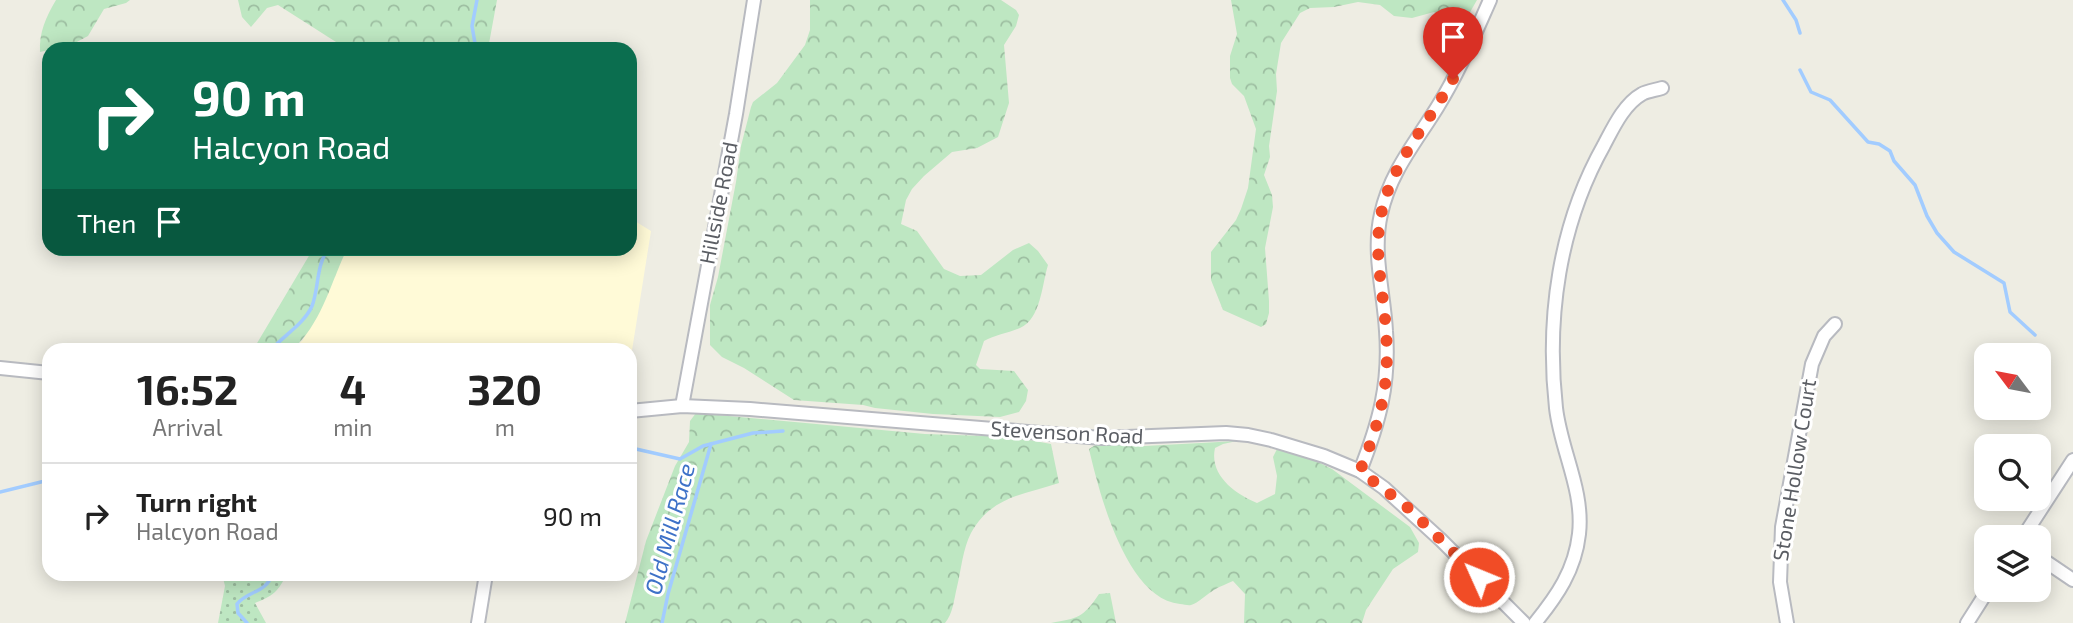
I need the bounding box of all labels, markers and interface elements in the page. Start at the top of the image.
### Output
pin [1423,7,1483,79]
icon: arrive [1434,18,1472,56]
text: 90 m [192,67,306,126]
icon: right [77,70,168,161]
text: Halcyon Road [192,127,390,165]
street label: Hillside Road [693,139,742,266]
icon: arrive [150,203,188,241]
text: Then [77,207,136,238]
north arrow [1974,343,2051,420]
map controls [1974,343,2051,602]
text: 16:52 [137,363,238,413]
text: 4 [339,363,366,413]
text: 320 [467,363,542,413]
street label: Stone Hollow Court [1767,377,1820,563]
text: Arrival [153,413,223,441]
text: min [333,413,372,441]
text: m [495,413,515,441]
street label: Stevenson Road [990,415,1144,448]
button: search [1974,434,2051,511]
water label: Old Mill Race [638,460,700,597]
text: Turn right [136,486,257,517]
icon: right [77,497,115,535]
text: 90 m [543,500,602,531]
text: Halcyon Road [136,517,279,545]
button: layers [1974,525,2051,602]
position arrow [1442,540,1516,614]

